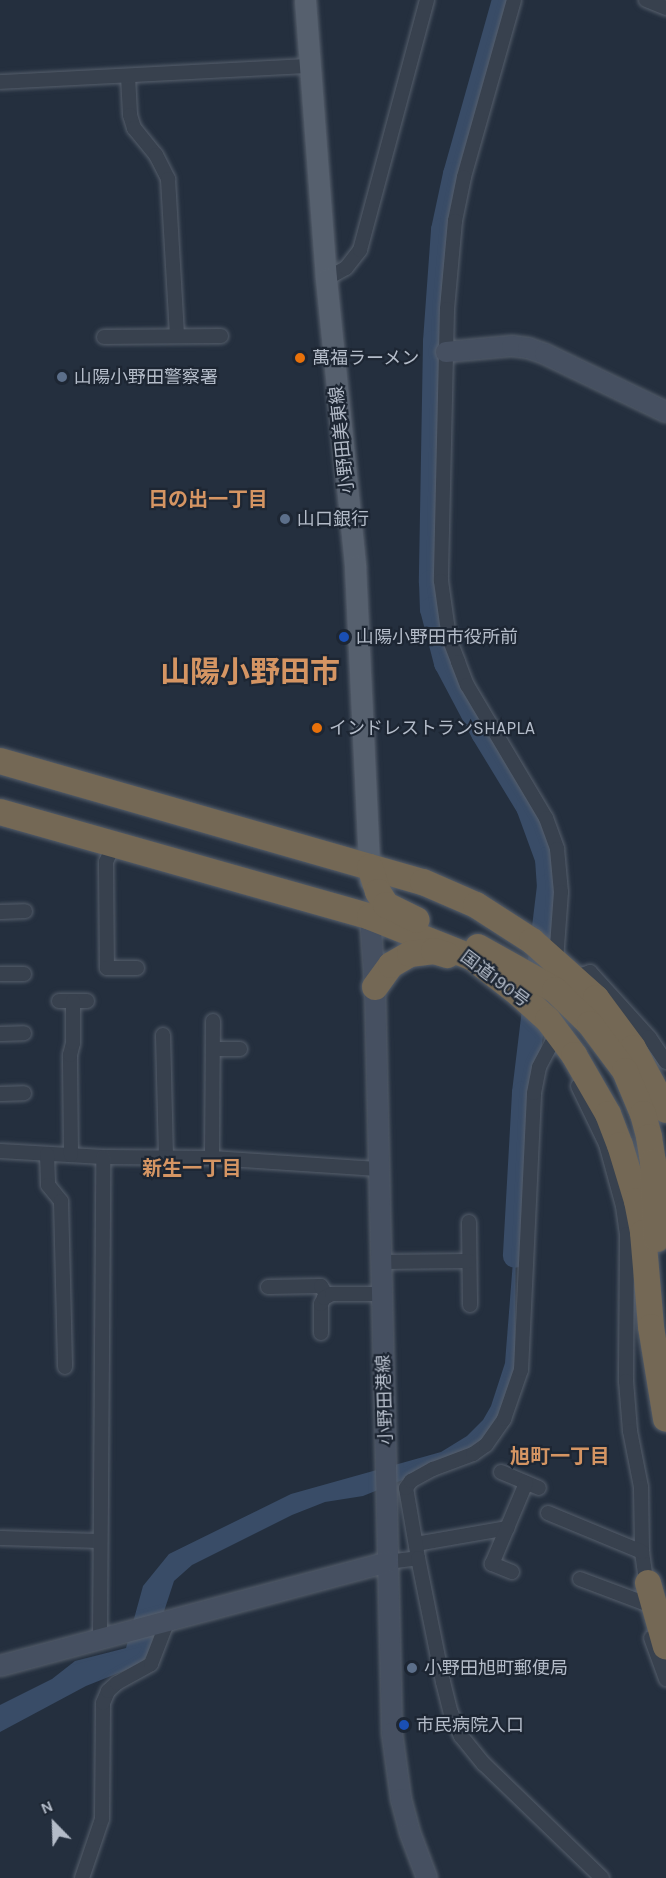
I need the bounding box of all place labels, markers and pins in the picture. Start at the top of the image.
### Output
place label: 萬福ラーメン [312,347,420,369]
marker: 萬福ラーメン [293,351,307,365]
place label: 山陽小野田警察署 [74,366,218,388]
marker: 山陽小野田警察署 [55,370,69,384]
place label: 山口銀行 [297,508,369,530]
marker: 山口銀行 [278,512,292,526]
place label: 山陽小野田市役所前 [356,626,518,648]
marker: 山陽小野田市役所前 [337,630,351,644]
place label: インドレストランSHAPLA [329,717,535,739]
marker: インドレストランSHAPLA [310,721,324,735]
place label: 小野田旭町郵便局 [424,1657,568,1679]
marker: 小野田旭町郵便局 [405,1661,419,1675]
place label: 市民病院入口 [416,1714,524,1736]
marker: 市民病院入口 [397,1718,411,1732]

